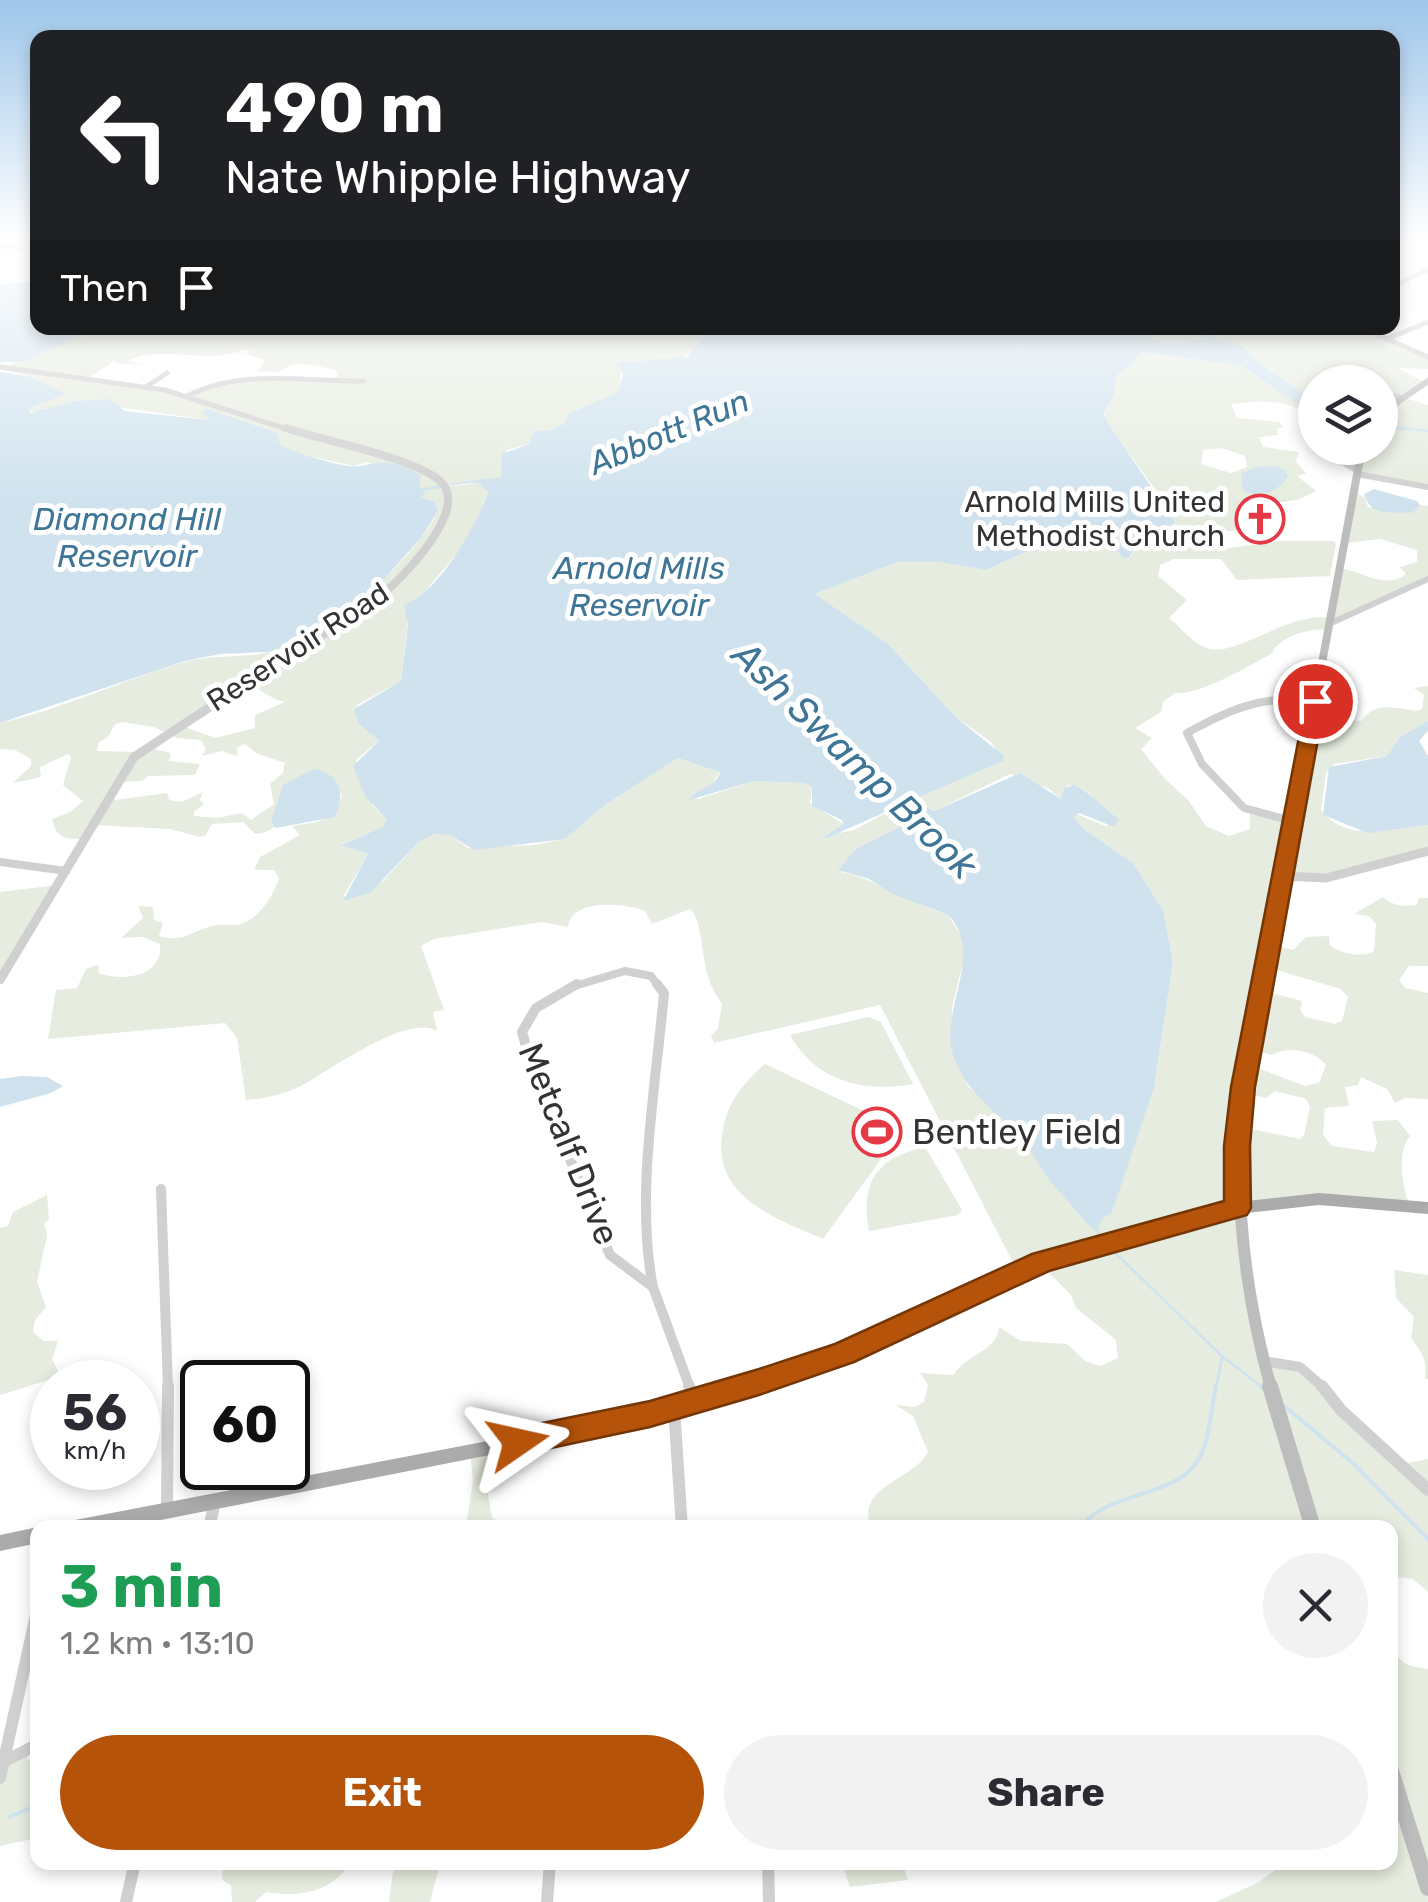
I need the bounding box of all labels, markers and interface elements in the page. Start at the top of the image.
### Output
text: 490 m [225,67,444,150]
icon: left [60,70,190,200]
text: Nate Whipple Highway [225,151,691,204]
icon: arrive [169,260,224,315]
text: Then [60,265,149,311]
map controls [1298,365,1398,465]
button: layers [1298,365,1398,465]
water label: Abbott Run [582,381,755,483]
place label: Arnold Mills United Methodist Church [964,484,1225,554]
church icon: Arnold Mills United Methodist Church [1234,493,1286,545]
water label: Diamond Hill Reservoir [33,500,222,575]
water label: Arnold Mills Reservoir [551,549,725,624]
street label: Reservoir Road [200,575,396,719]
water label: Ash Swamp Brook [722,630,987,889]
pin [1273,659,1358,744]
icon: arrive [1288,674,1343,729]
street label: Metcalf Drive [510,1037,628,1251]
sports icon: Bentley Field [851,1106,903,1158]
place label: Bentley Field [912,1111,1122,1153]
speed limit sign: 60 [180,1360,310,1490]
text: 56 [63,1383,127,1443]
position arrow [466,1390,570,1494]
text: km/h [64,1436,126,1465]
text: 3 min [60,1551,223,1622]
button: close [1263,1553,1368,1658]
text: 1.2 km · 13:10 [60,1624,255,1662]
button: Exit [60,1735,704,1850]
button: Share [724,1735,1368,1850]

